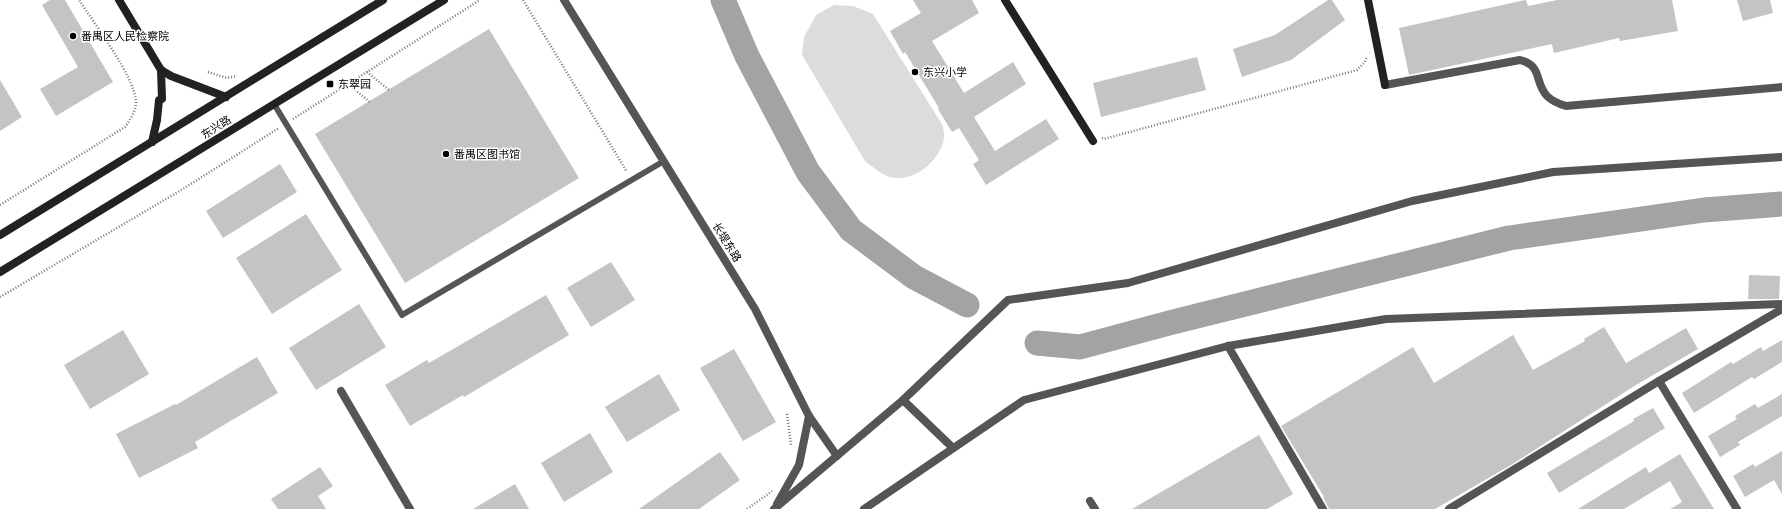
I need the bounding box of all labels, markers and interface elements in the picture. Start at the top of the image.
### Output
place label: 番禺区人民检察院 [81,29,169,43]
marker: 番禺区人民检察院 [68,31,78,41]
place label: 东兴小学 [923,65,967,79]
marker: 东兴小学 [910,67,920,77]
place label: 东翠园 [338,77,371,91]
marker: 东翠园 [325,79,335,89]
street label: 东兴路 [198,112,234,142]
place label: 番禺区图书馆 [454,147,520,161]
marker: 番禺区图书馆 [441,149,451,159]
street label: 长堤东路 [709,220,745,264]

